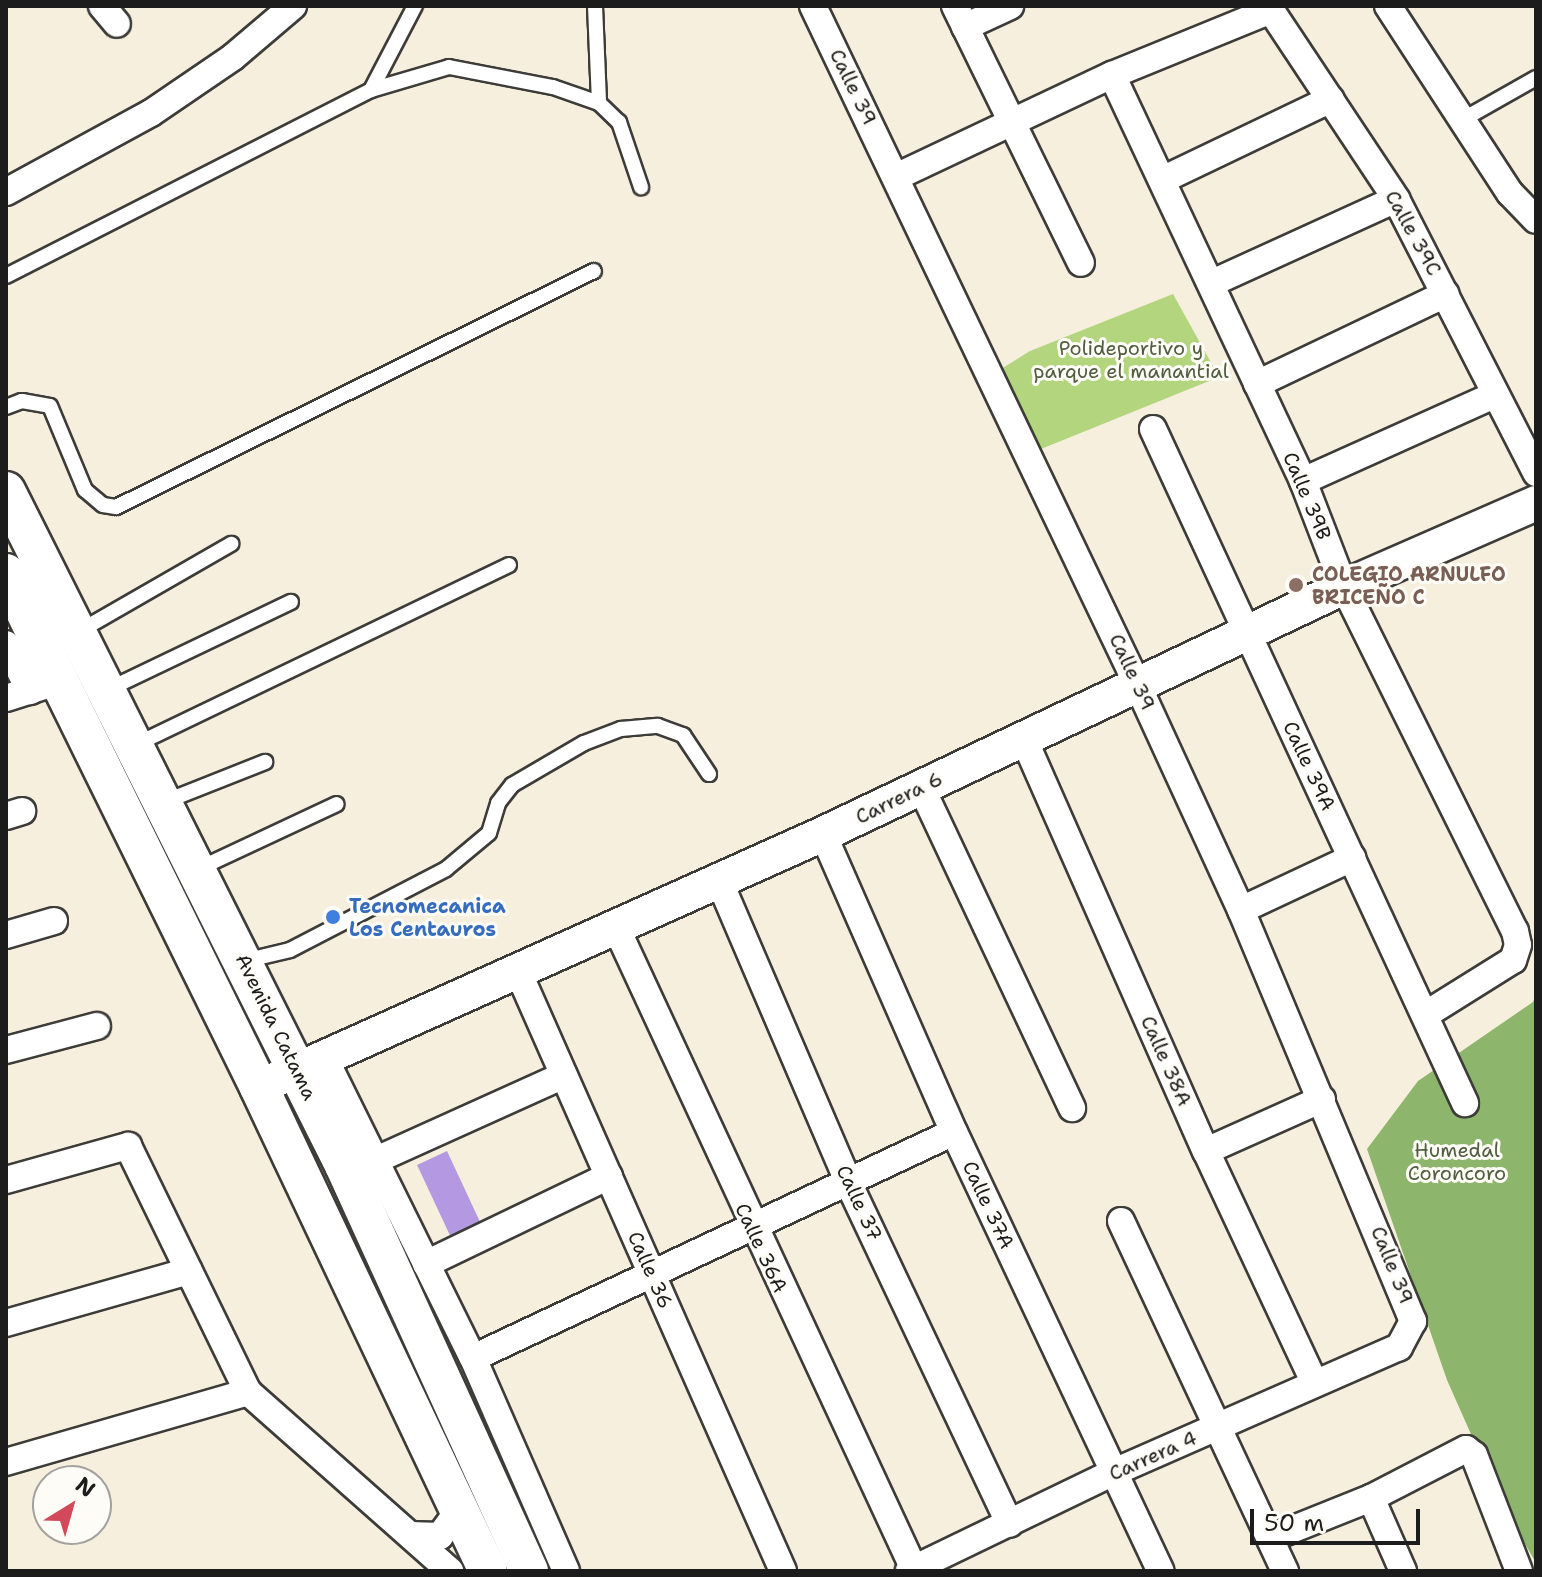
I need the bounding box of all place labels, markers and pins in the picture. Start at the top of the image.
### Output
place label: COLEGIO ARNULFO BRICEÑO C [1312,562,1506,609]
marker: COLEGIO ARNULFO BRICEÑO C [1287,576,1305,594]
place label: Tecnomecanica Los Centauros [349,894,506,941]
marker: Tecnomecanica Los Centauros [324,908,342,926]

